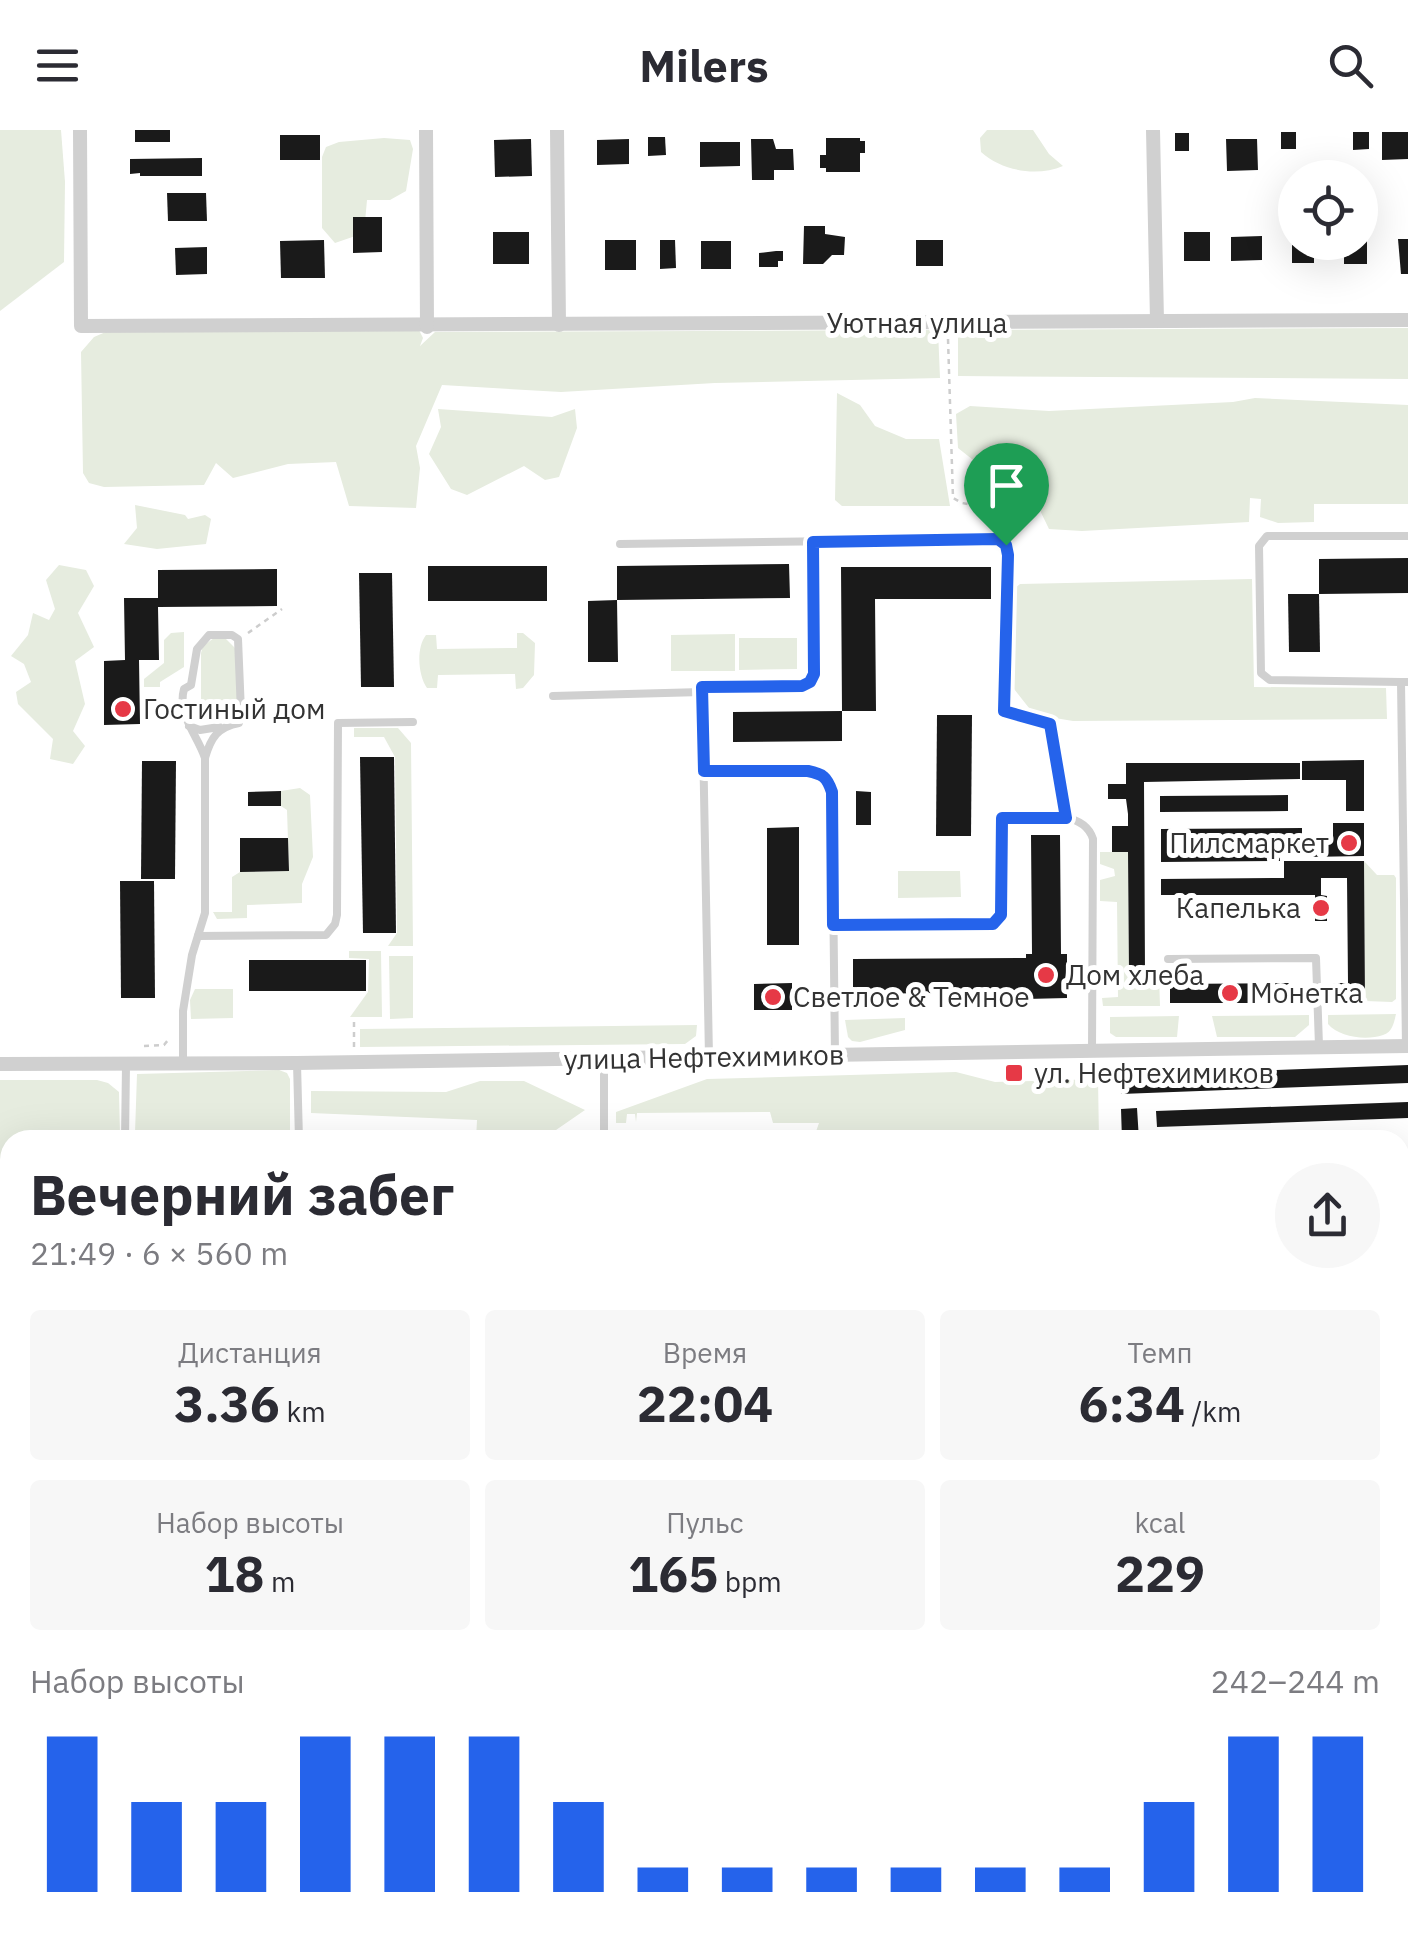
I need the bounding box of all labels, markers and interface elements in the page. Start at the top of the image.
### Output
text: Milers [639,36,769,94]
icon: menu [30,38,85,93]
icon: search [1323,38,1378,93]
map controls [1278,160,1378,260]
button: locate [1278,160,1378,260]
street label: Уютная улица [827,304,1007,341]
pin [964,443,1049,546]
icon: arrive [979,458,1034,513]
place label: Гостиный дом [143,690,325,727]
marker: Гостиный дом [112,698,134,720]
place label: Пилсмаркет [1169,824,1329,861]
marker: Пилсмаркет [1338,832,1360,854]
place label: Капелька [1176,889,1301,926]
marker: Капелька [1310,897,1332,919]
place label: Дом хлеба [1066,956,1204,993]
marker: Дом хлеба [1035,964,1057,986]
place label: Монетка [1250,974,1363,1011]
place label: Светлое & Темное [793,978,1030,1015]
marker: Монетка [1219,982,1241,1004]
marker: Светлое & Темное [762,986,784,1008]
street label: улица Нефтехимиков [563,1036,845,1077]
place label: ул. Нефтехимиков [1034,1054,1274,1091]
marker: ул. Нефтехимиков [1003,1062,1025,1084]
text: Вечерний забег [30,1159,454,1230]
button: share [1275,1163,1380,1268]
text: 21:49 · 6 × 560 m [30,1232,288,1274]
text: Дистанция [178,1334,322,1371]
text: Время [663,1334,747,1371]
text: Темп [1127,1334,1193,1371]
text: 3.36 [174,1371,280,1436]
text: 22:04 [637,1371,773,1436]
text: 6:34 [1078,1371,1185,1436]
text: km [280,1393,326,1430]
text: /km [1185,1393,1242,1430]
text: Набор высоты [156,1504,344,1541]
text: Пульс [666,1504,744,1541]
text: kcal [1135,1504,1185,1541]
text: 18 [204,1541,264,1606]
text: 165 [628,1541,718,1606]
text: 229 [1115,1541,1205,1606]
text: m [264,1563,296,1600]
text: bpm [718,1563,782,1600]
text: Набор высоты [30,1660,245,1702]
text: 242–244 m [1210,1660,1380,1702]

